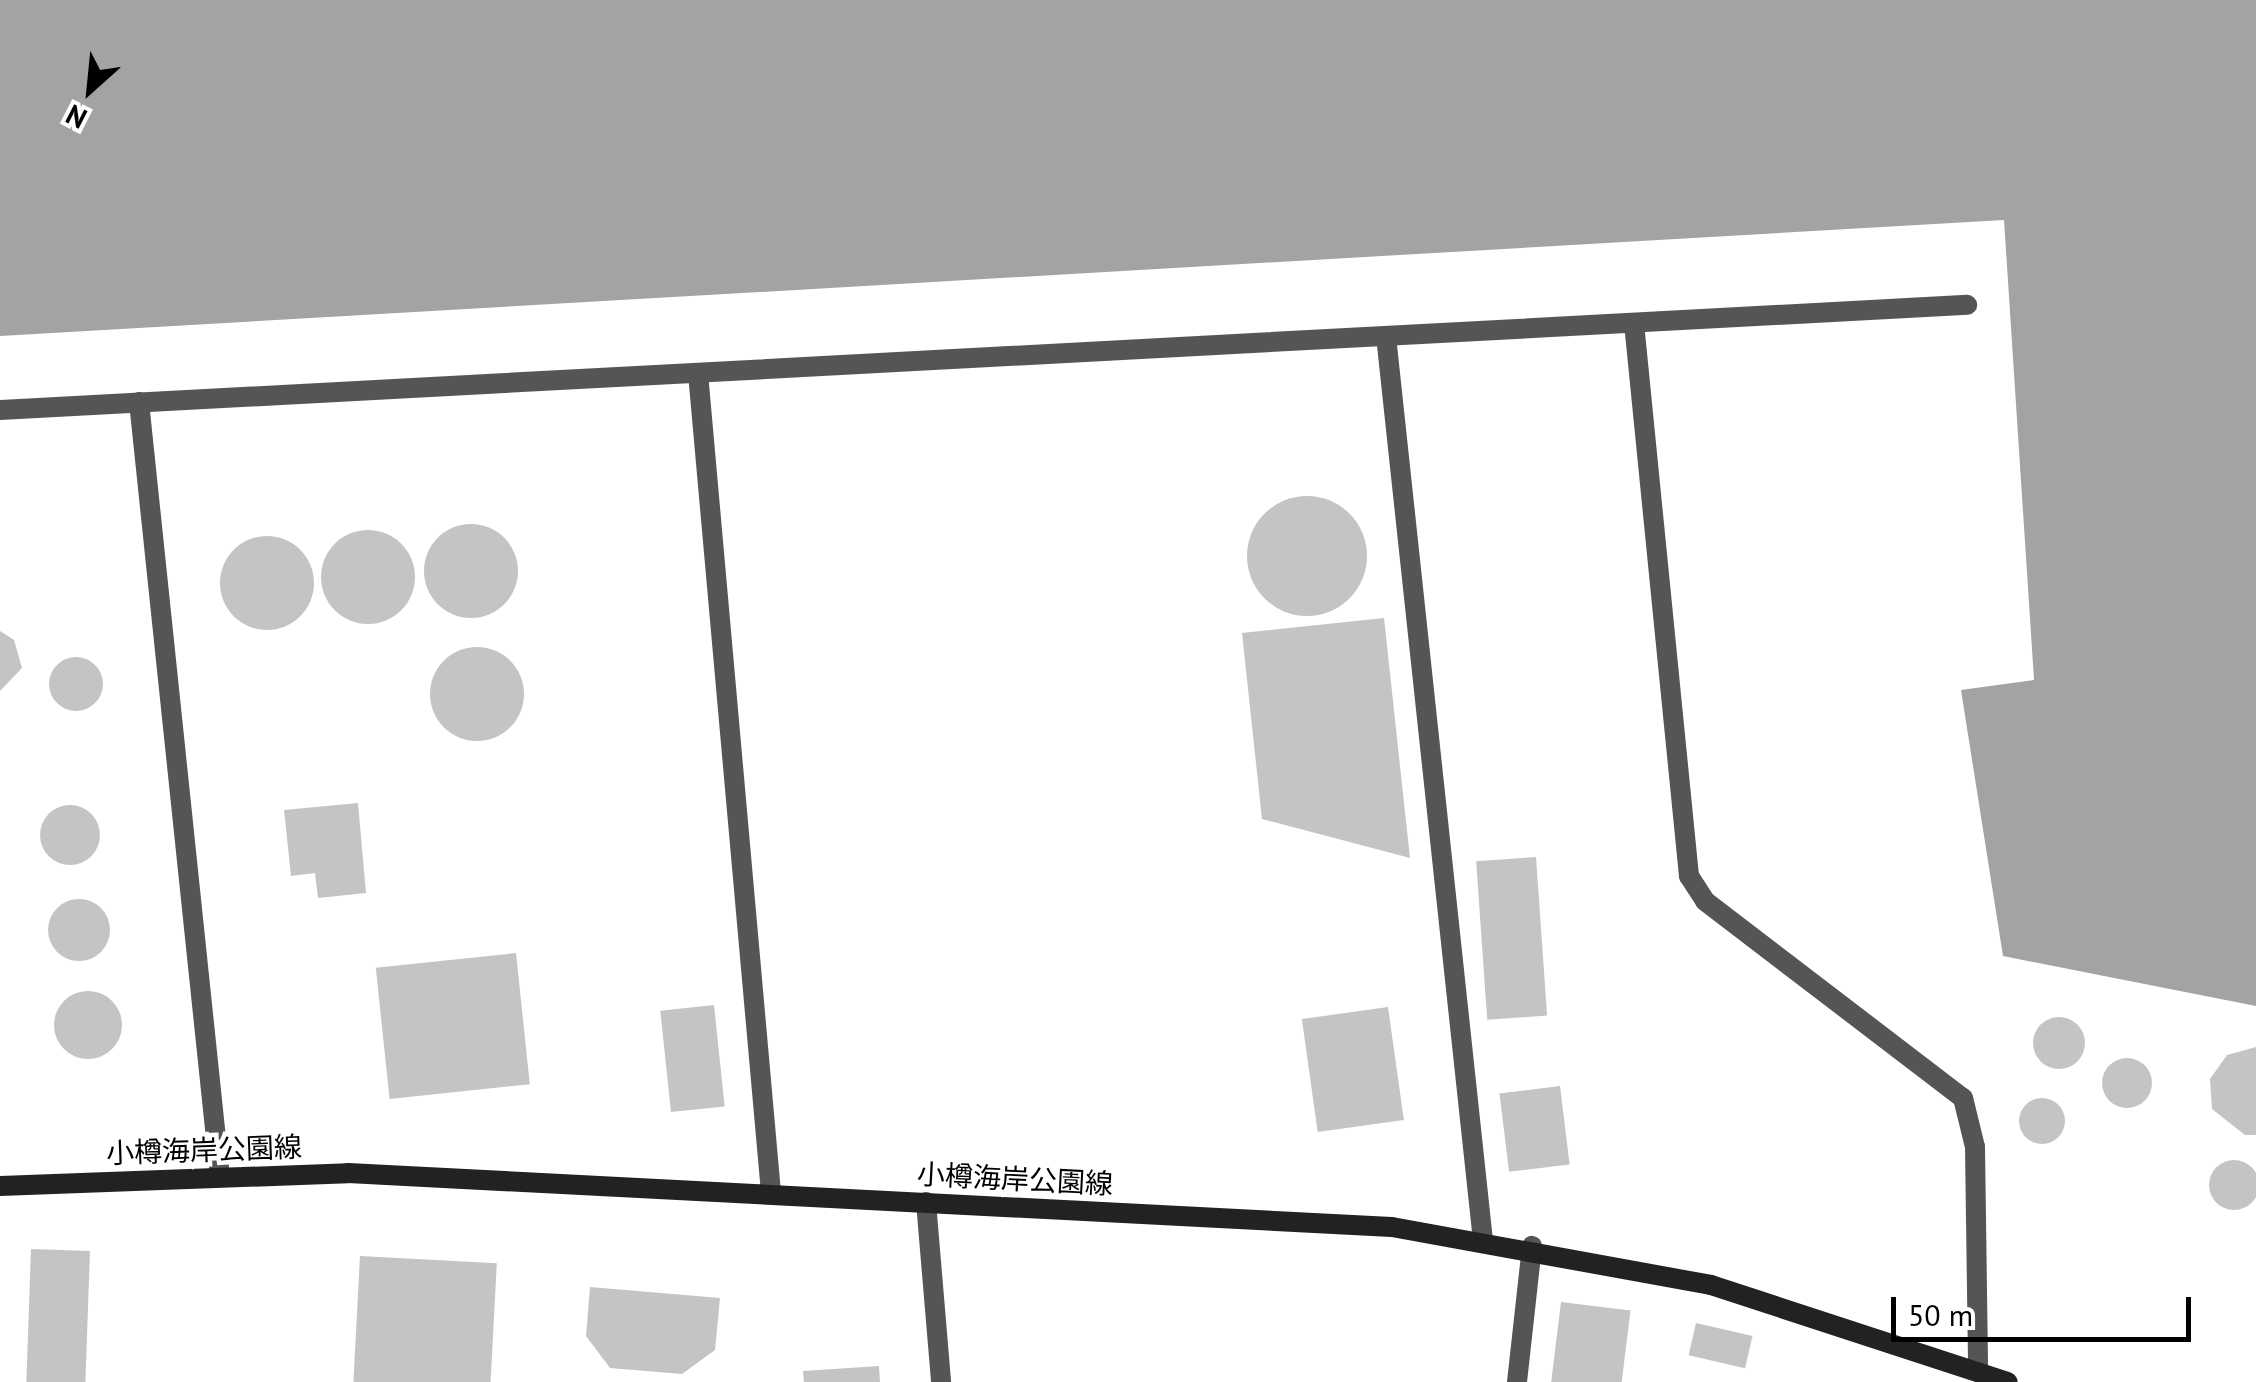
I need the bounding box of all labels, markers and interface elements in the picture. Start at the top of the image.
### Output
north arrow [40,40,140,140]
text: N [60,97,93,138]
street label: 小樽海岸公園線 [105,1130,303,1170]
street label: 小樽海岸公園線 [916,1157,1114,1201]
scale bar [1896,1277,2196,1339]
text: 50 m [1908,1295,1973,1334]

